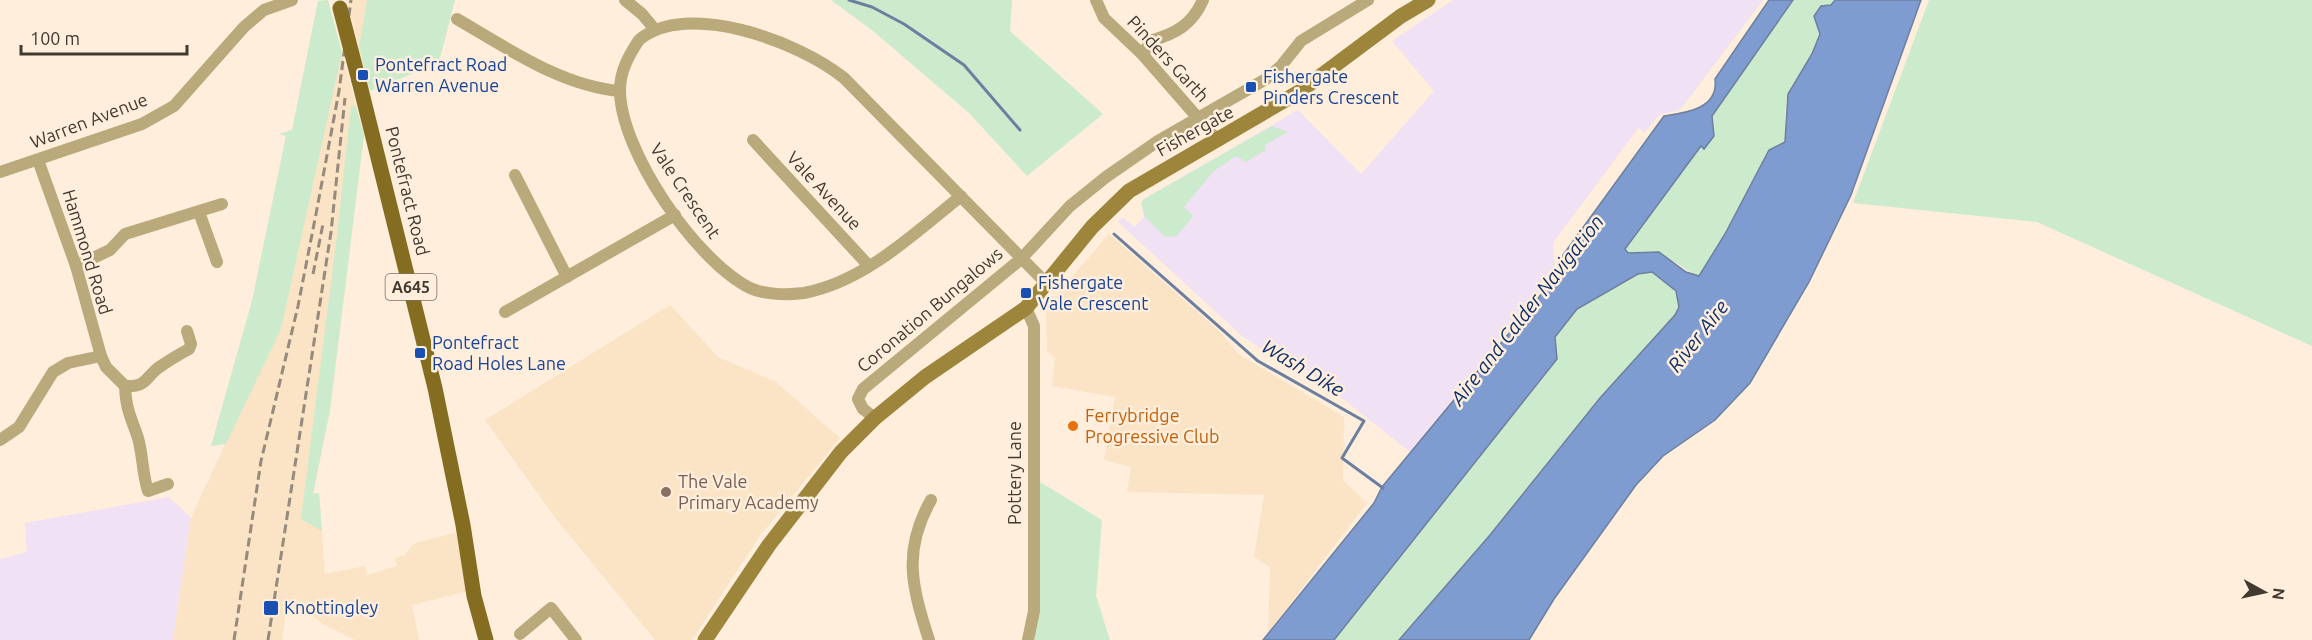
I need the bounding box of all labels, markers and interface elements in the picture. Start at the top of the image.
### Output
street label: Pinders Garth [1124,11,1214,105]
scale bar [21,18,188,56]
text: 100 m [30,28,80,48]
place label: Pontefract Road Warren Avenue [375,54,507,95]
place label: Fishergate Pinders Crescent [1263,66,1399,107]
marker: Pontefract Road Warren Avenue [356,68,370,82]
marker: Fishergate Pinders Crescent [1244,80,1258,94]
street label: Warren Avenue [27,88,150,152]
street label: Fishergate [1152,101,1237,160]
street label: Pontefract Road [382,124,434,257]
street label: Vale Crescent [647,139,725,242]
street label: Vale Avenue [783,147,866,234]
street label: Hammond Road [59,187,116,317]
water label: Aire and Calder Navigation [1445,210,1608,410]
street label: Coronation Bungalows [853,243,1006,376]
place label: Fishergate Vale Crescent [1038,272,1148,313]
road number: A645 [386,274,436,300]
marker: Fishergate Vale Crescent [1019,286,1033,300]
water label: River Aire [1662,295,1733,376]
place label: Pontefract Road Holes Lane [432,332,566,373]
water label: Wash Dike [1258,334,1348,401]
marker: Pontefract Road Holes Lane [413,346,427,360]
place label: Ferrybridge Progressive Club [1085,405,1220,446]
marker: Ferrybridge Progressive Club [1066,419,1080,433]
street label: Pottery Lane [1004,421,1024,525]
place label: The Vale Primary Academy [678,471,819,512]
marker: The Vale Primary Academy [659,485,673,499]
north arrow [2234,562,2294,622]
text: N [2269,587,2289,601]
place label: Knottingley [284,597,379,617]
marker: Knottingley [262,599,280,617]

